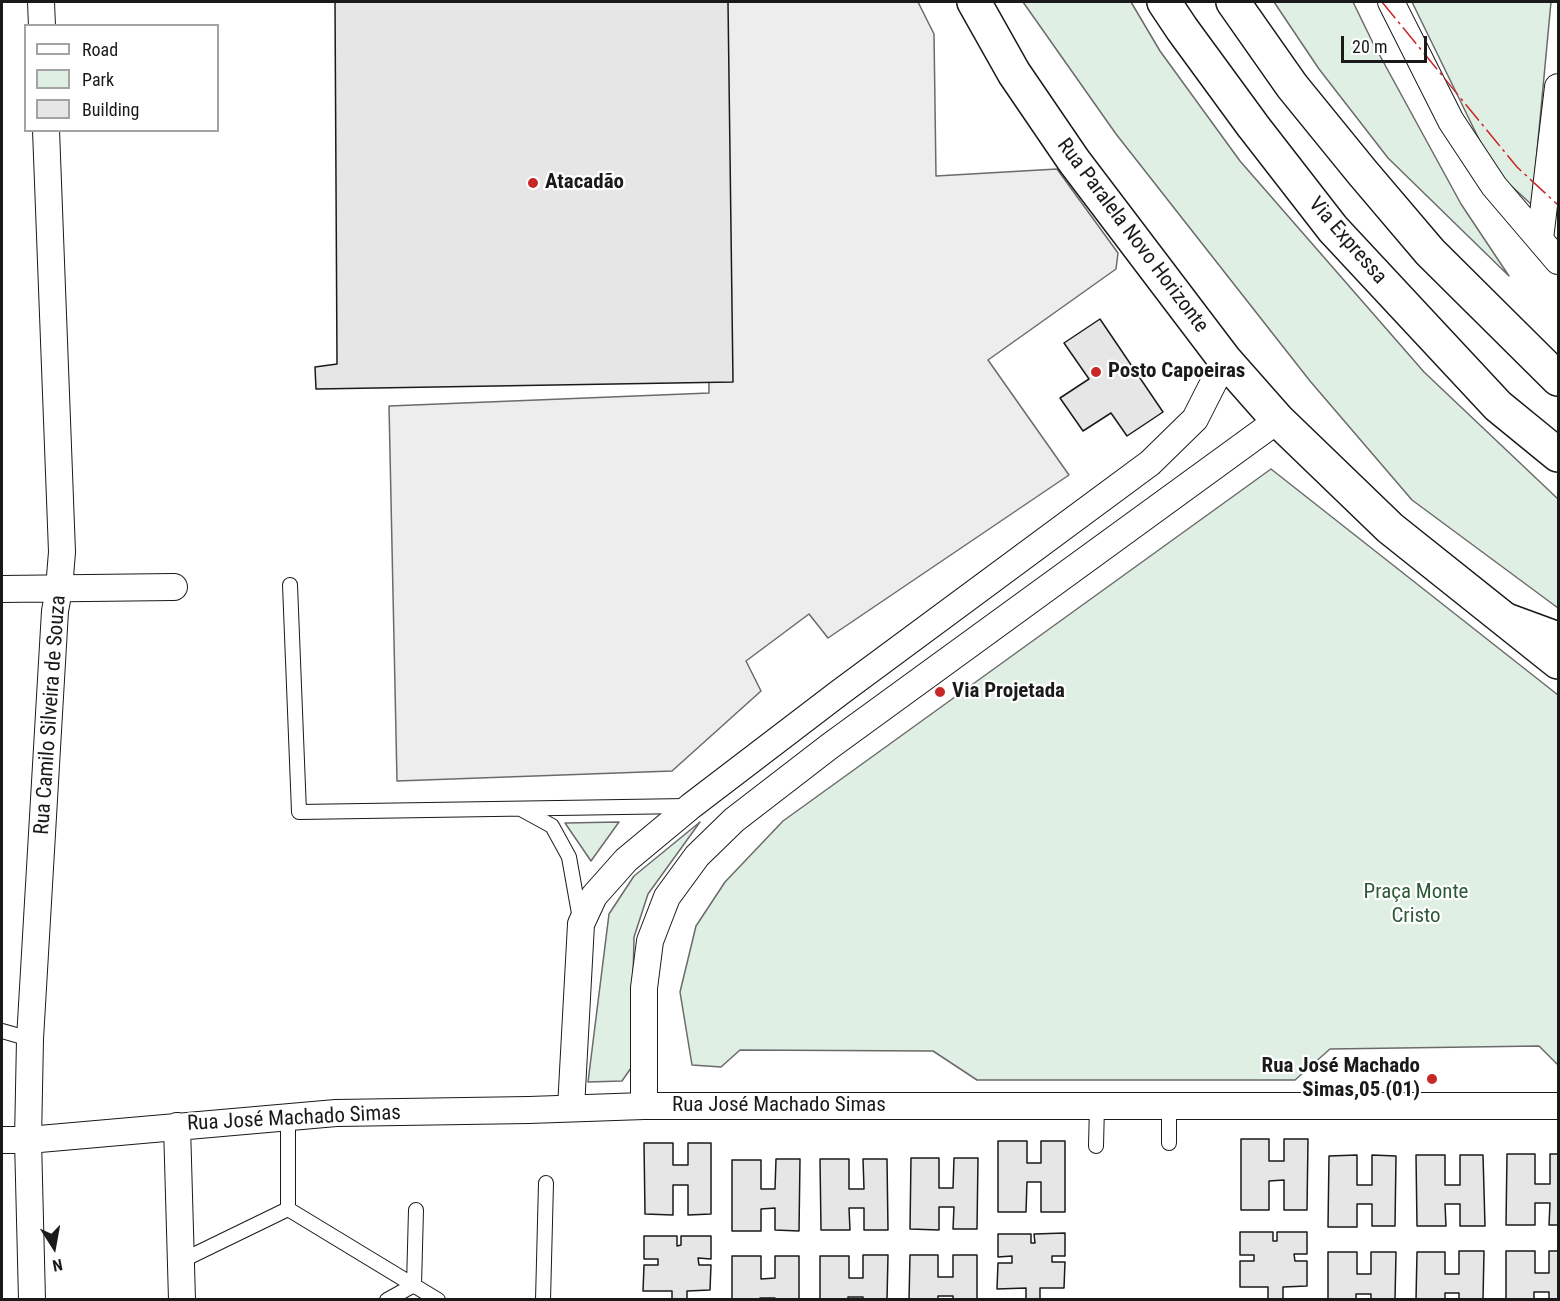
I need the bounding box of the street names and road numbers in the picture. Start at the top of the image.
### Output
street label: Rua Paralela Novo Horizonte [1051,134,1213,338]
street label: Via Expressa [1302,192,1392,290]
street label: Rua Camilo Silveira de Souza [30,595,72,835]
street label: Rua José Machado Simas [672,1093,886,1119]
street label: Rua José Machado Simas [187,1101,401,1137]

